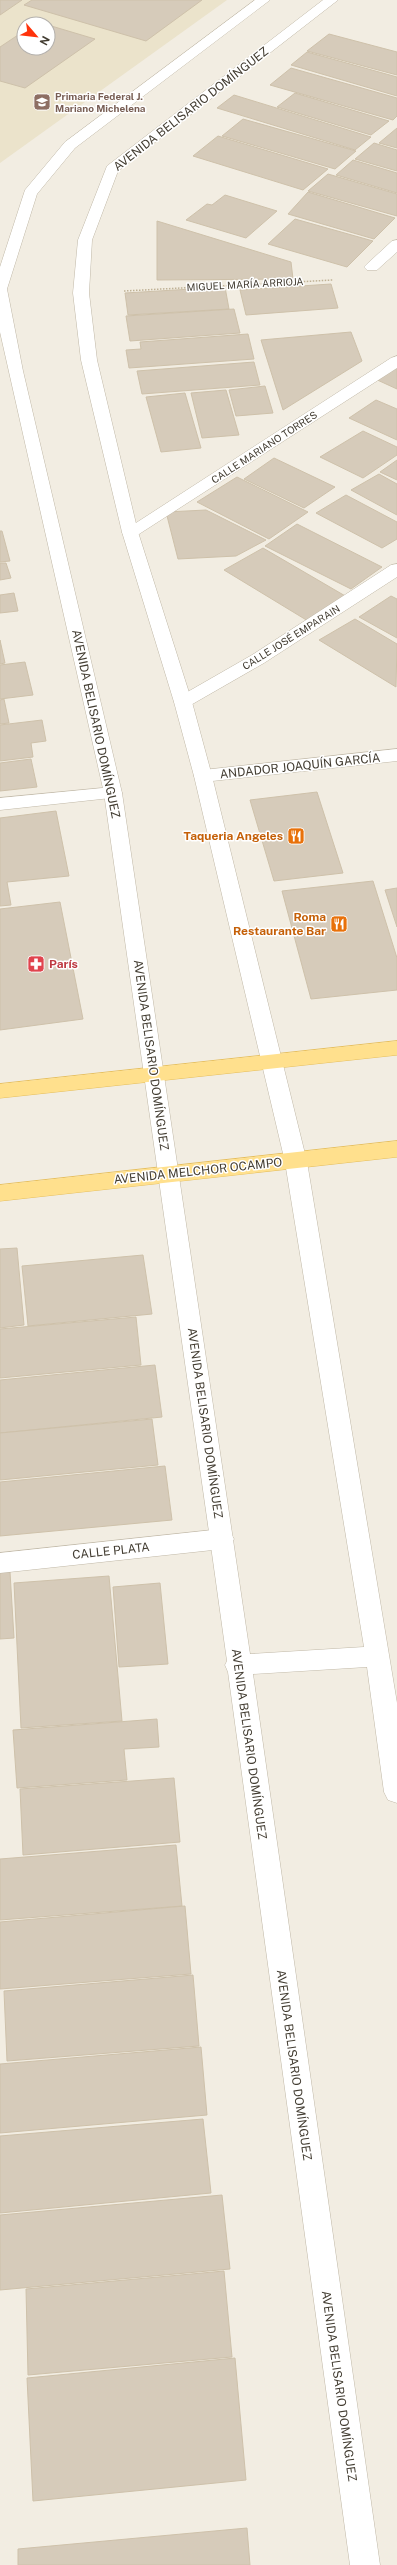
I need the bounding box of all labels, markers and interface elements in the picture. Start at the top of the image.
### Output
north arrow [16,16,56,56]
text: N [38,34,52,47]
street label: AVENIDA BELISARIO DOMÍNGUEZ [111,44,272,174]
place label: Primaria Federal J. Mariano Michelena [55,90,146,114]
school or university icon: Primaria Federal J. Mariano Michelena [32,92,52,112]
street label: MIGUEL MARÍA ARRIOJA [186,275,304,293]
street label: CALLE MARIANO TORRES [209,408,319,486]
street label: CALLE JOSÉ EMPARAIN [240,602,342,672]
street label: AVENIDA BELISARIO DOMÍNGUEZ [69,628,123,820]
street label: ANDADOR JOAQUÍN GARCÍA [219,751,381,781]
restaurant icon: Taqueria Angeles [286,826,306,846]
place label: Taqueria Angeles [184,829,283,843]
place label: Roma Restaurante Bar [233,910,326,938]
restaurant icon: Roma Restaurante Bar [329,914,349,934]
pharmacy icon: París [26,954,46,974]
place label: París [49,957,78,971]
street label: AVENIDA BELISARIO DOMÍNGUEZ [131,959,171,1152]
street label: AVENIDA MELCHOR OCAMPO [113,1155,283,1187]
street label: AVENIDA BELISARIO DOMÍNGUEZ [185,1327,225,1520]
street label: CALLE PLATA [72,1540,151,1562]
street label: AVENIDA BELISARIO DOMÍNGUEZ [229,1648,269,1841]
street label: AVENIDA BELISARIO DOMÍNGUEZ [274,1969,314,2162]
street label: AVENIDA BELISARIO DOMÍNGUEZ [319,2290,359,2483]

